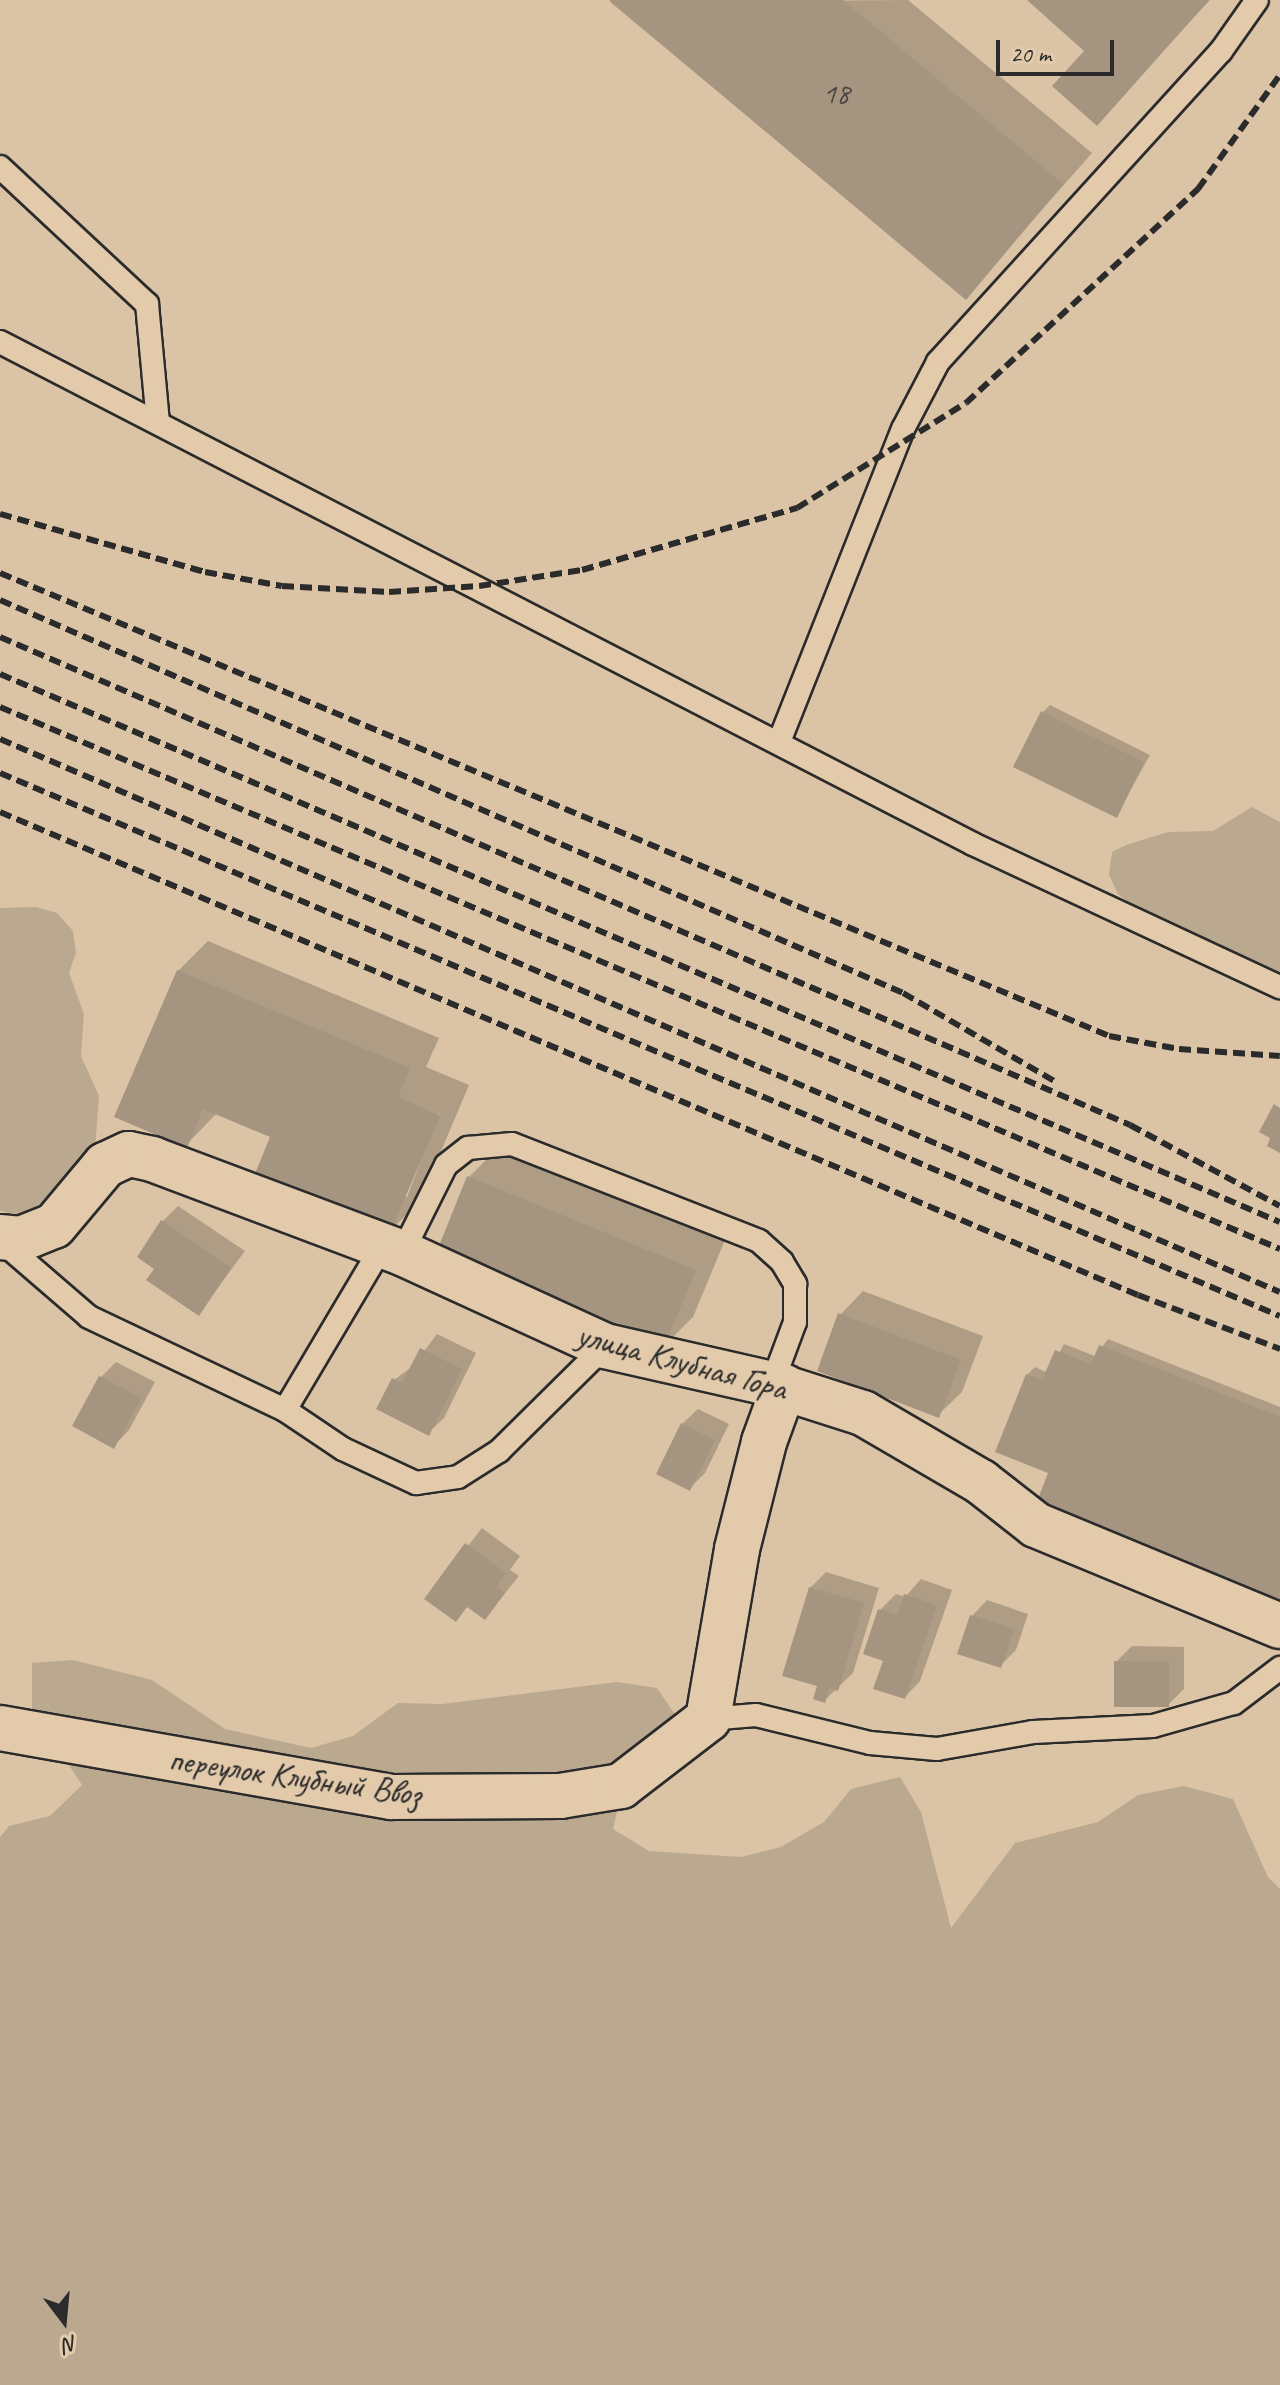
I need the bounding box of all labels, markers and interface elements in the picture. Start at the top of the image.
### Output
scale bar [1000,24,1118,74]
text: 20 m [1010,39,1051,69]
house number: 18 [823,75,849,111]
street label: улица Клубная Гора [572,1313,792,1409]
street label: переулок Клубный Ввоз [166,1738,424,1814]
north arrow [24,2281,104,2361]
text: N [60,2329,81,2359]

